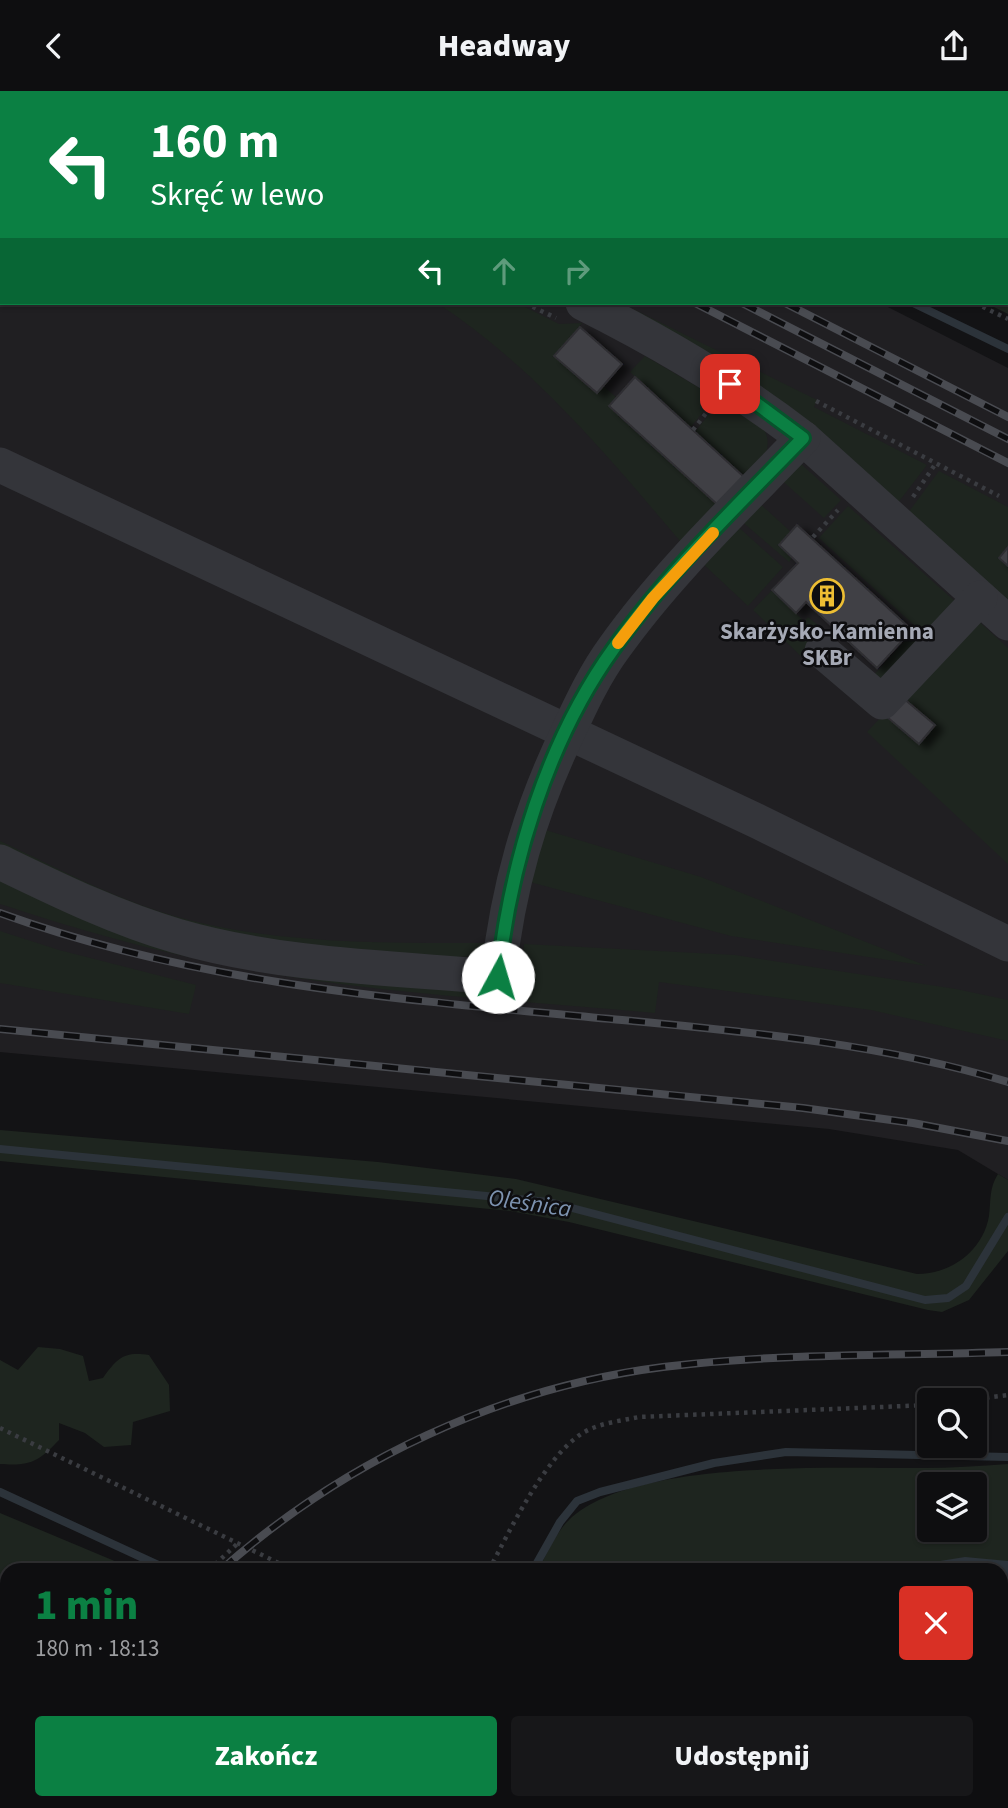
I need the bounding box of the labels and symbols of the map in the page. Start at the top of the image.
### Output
pin [700,354,760,414]
building icon: Skarżysko-Kamienna SKBr [808,577,846,615]
place label: Skarżysko-Kamienna SKBr [720,615,934,674]
position arrow [461,940,535,1014]
water label: Oleśnica [486,1180,574,1227]

